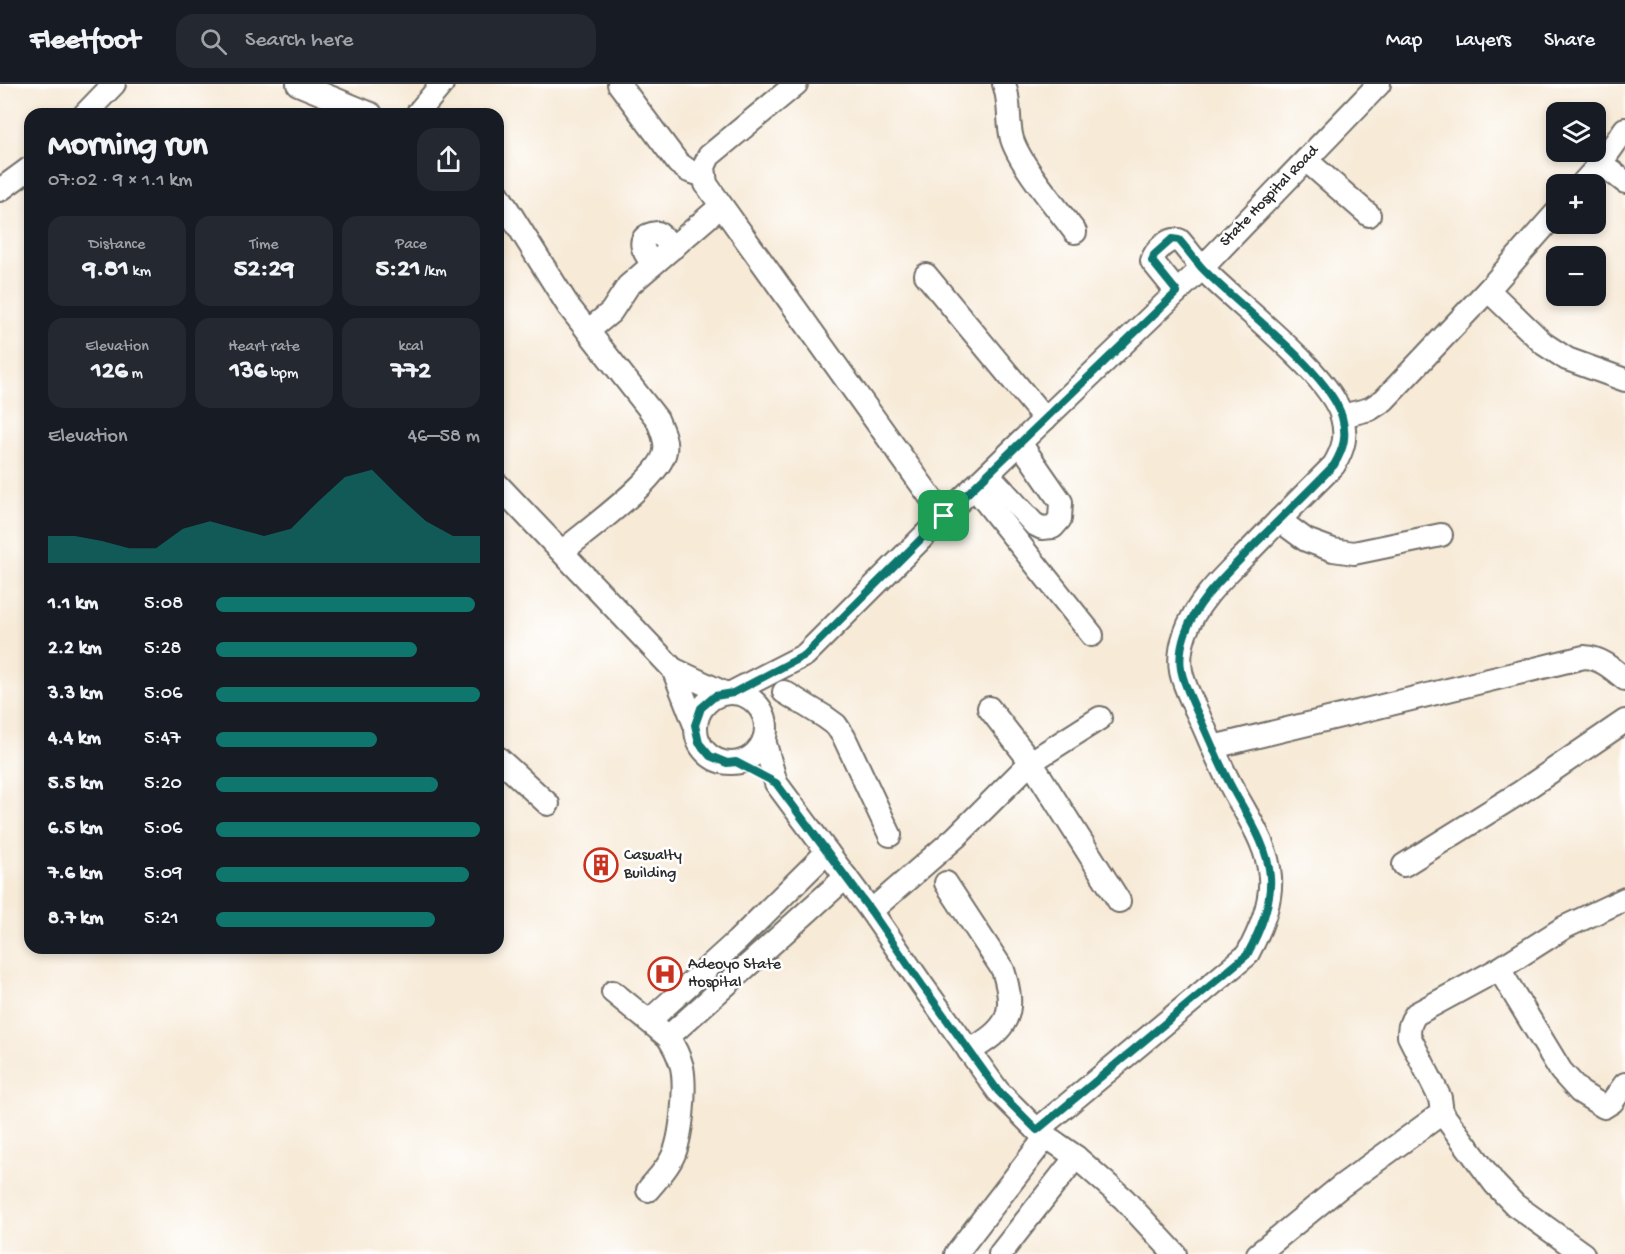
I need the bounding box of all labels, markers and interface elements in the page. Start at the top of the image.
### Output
search box [176,14,596,68]
text: Fleetfoot [30,25,140,58]
icon: search [197,25,230,58]
text: Search here [245,28,353,54]
text: Map [1386,29,1422,54]
text: Layers [1455,29,1511,54]
text: Share [1544,29,1595,54]
map controls [1546,102,1606,306]
button: layers [1546,102,1606,162]
text: Morning run [48,128,208,166]
button: share [417,128,480,191]
street label: State Hospital Road [1217,141,1324,252]
text: 07:02 · 9 × 1.1 km [48,170,192,193]
button: + [1546,174,1606,234]
text: Distance [89,236,145,255]
text: Time [249,236,279,255]
text: Pace [395,236,427,255]
button: − [1546,246,1606,306]
text: 9.81 [83,255,129,286]
text: 52:29 [234,255,294,286]
text: 5:21 [375,255,420,286]
text: km [129,263,151,282]
text: /km [420,263,447,282]
text: Elevation [85,338,149,357]
text: Heart rate [228,338,300,357]
text: kcal [399,338,423,357]
text: 126 [91,357,128,388]
text: 136 [230,357,267,388]
text: 772 [391,357,431,388]
text: m [128,365,143,384]
text: bpm [267,365,298,384]
text: Elevation [48,426,128,449]
text: 46–58 m [408,426,480,449]
pin [918,490,969,541]
icon: arrive [927,499,960,532]
text: 1.1 km [48,593,98,616]
text: 5:08 [144,593,183,616]
text: 2.2 km [48,638,102,661]
text: 5:28 [144,638,182,661]
text: 3.3 km [48,683,103,706]
text: 5:06 [144,683,182,706]
text: 4.4 km [48,728,101,751]
text: 5:47 [144,728,181,751]
text: 5.5 km [48,773,103,796]
text: 5:20 [144,773,182,796]
text: 6.5 km [48,818,103,841]
text: 5:06 [144,818,182,841]
building icon: Casualty Building [583,847,619,883]
place label: Casualty Building [623,847,682,884]
text: 7.6 km [48,863,103,886]
text: 5:09 [144,863,182,886]
text: 8.7 km [48,908,104,931]
text: 5:21 [144,908,179,931]
hospital icon: Adeoyo State Hospital [647,956,683,992]
place label: Adeoyo State Hospital [688,956,782,993]

